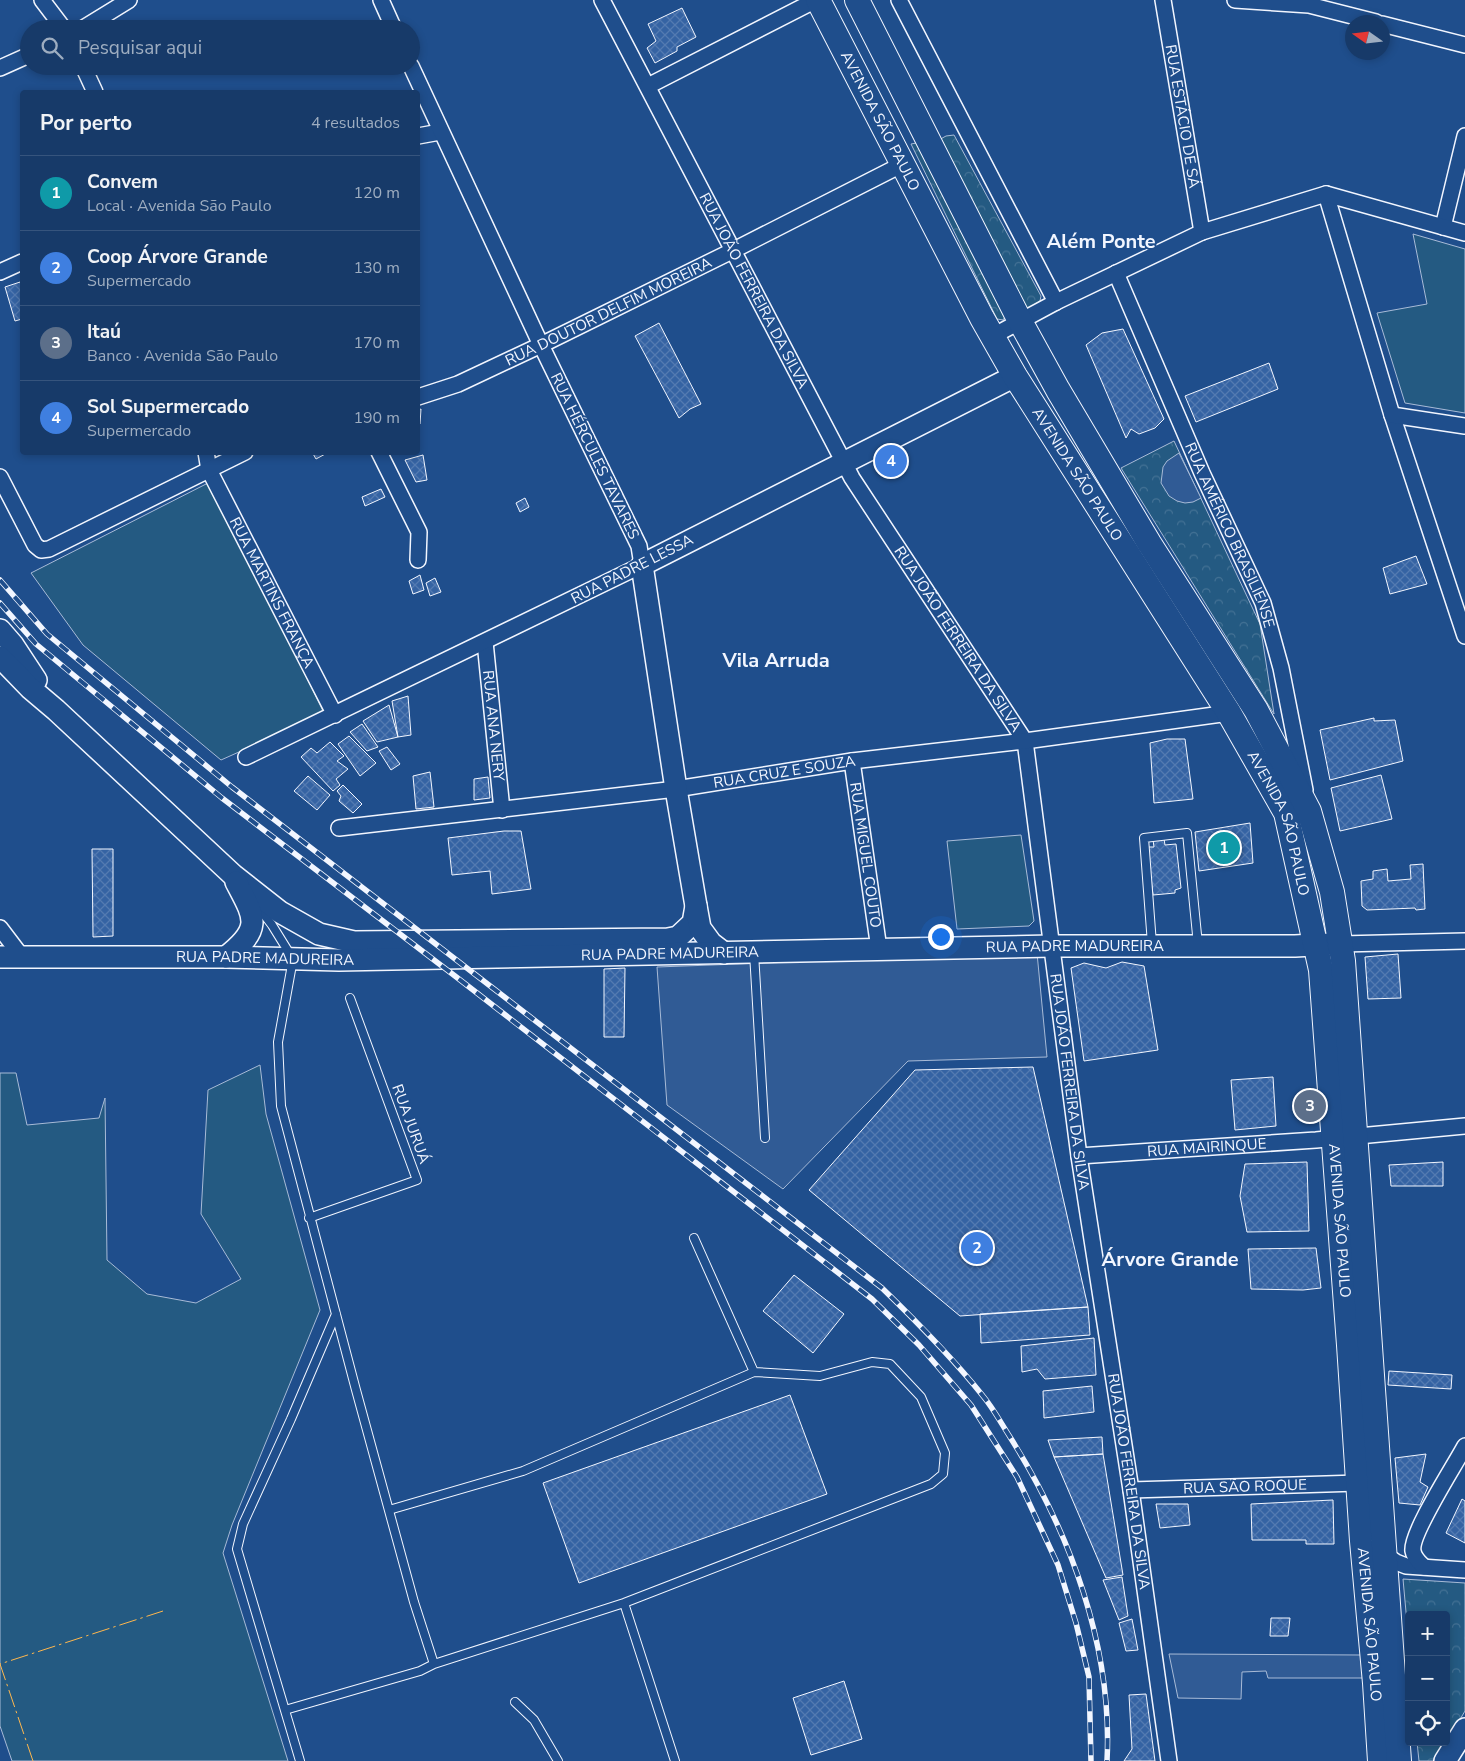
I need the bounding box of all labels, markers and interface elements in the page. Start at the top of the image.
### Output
north arrow [1345,15,1390,60]
search box [20,20,420,75]
icon: search [38,34,66,62]
text: Pesquisar aqui [78,35,202,61]
street label: RUA ESTÁCIO DE SÁ [1161,43,1204,190]
street label: AVENIDA SÃO PAULO [836,48,925,194]
text: Por perto [40,109,132,137]
text: 4 resultados [311,112,400,134]
text: Convem [87,169,158,195]
text: 1 [51,182,61,204]
text: 120 m [353,182,400,204]
street label: RUA JOÃO FERREIRA DA SILVA [695,189,814,392]
text: Local · Avenida São Paulo [87,195,272,217]
district label: Além Ponte [1046,228,1156,255]
text: Coop Árvore Grande [87,244,268,270]
street label: RUA DOUTOR DELFIM MOREIRA [502,253,715,370]
text: 2 [51,257,61,279]
text: 130 m [353,257,400,279]
text: Supermercado [87,270,191,292]
text: Itaú [87,319,121,345]
text: 3 [51,332,61,354]
text: 170 m [353,332,400,354]
text: Banco · Avenida São Paulo [87,345,278,367]
street label: RUA HÉRCULES TAVARES [546,369,644,543]
text: Sol Supermercado [87,394,249,420]
street label: AVENIDA SÃO PAULO [1028,404,1127,545]
text: 4 [51,407,61,429]
text: 190 m [353,407,400,429]
text: Supermercado [87,420,191,442]
street label: RUA AMÉRICO BRASILIENSE [1180,439,1279,630]
pin: 4 [875,442,907,480]
street label: RUA MARTINS FRANÇA [225,514,319,671]
street label: RUA PADRE LESSA [567,529,697,609]
street label: RUA JOÃO FERREIRA DA SILVA [889,542,1026,736]
district label: Vila Arruda [721,647,830,674]
street label: RUA ANA NERY [478,669,509,783]
street label: AVENIDA SÃO PAULO [1243,747,1314,898]
street label: RUA CRUZ E SOUZA [712,751,857,793]
street label: RUA MIGUEL COUTO [845,781,886,929]
pin: 1 [1208,829,1240,867]
your location [928,924,954,950]
street label: RUA PADRE MADUREIRA [986,936,1164,957]
street label: RUA PADRE MADUREIRA [581,942,759,965]
street label: RUA PADRE MADUREIRA [176,947,354,970]
street label: RUA JOÃO FERREIRA DA SILVA [1045,972,1094,1192]
street label: RUA JURUÁ [387,1081,435,1167]
pin: 3 [1294,1087,1326,1125]
street label: RUA MAIRINQUE [1146,1133,1267,1161]
street label: AVENIDA SÃO PAULO [1324,1143,1355,1298]
pin: 2 [961,1229,993,1267]
district label: Árvore Grande [1101,1246,1239,1273]
street label: RUA JOÃO FERREIRA DA SILVA [1103,1372,1155,1591]
street label: RUA SÃO ROQUE [1183,1475,1307,1498]
street label: AVENIDA SÃO PAULO [1353,1547,1386,1702]
map controls [1405,1611,1450,1746]
button: + [1405,1611,1450,1656]
button: − [1405,1656,1450,1701]
button: locate [1405,1701,1450,1746]

